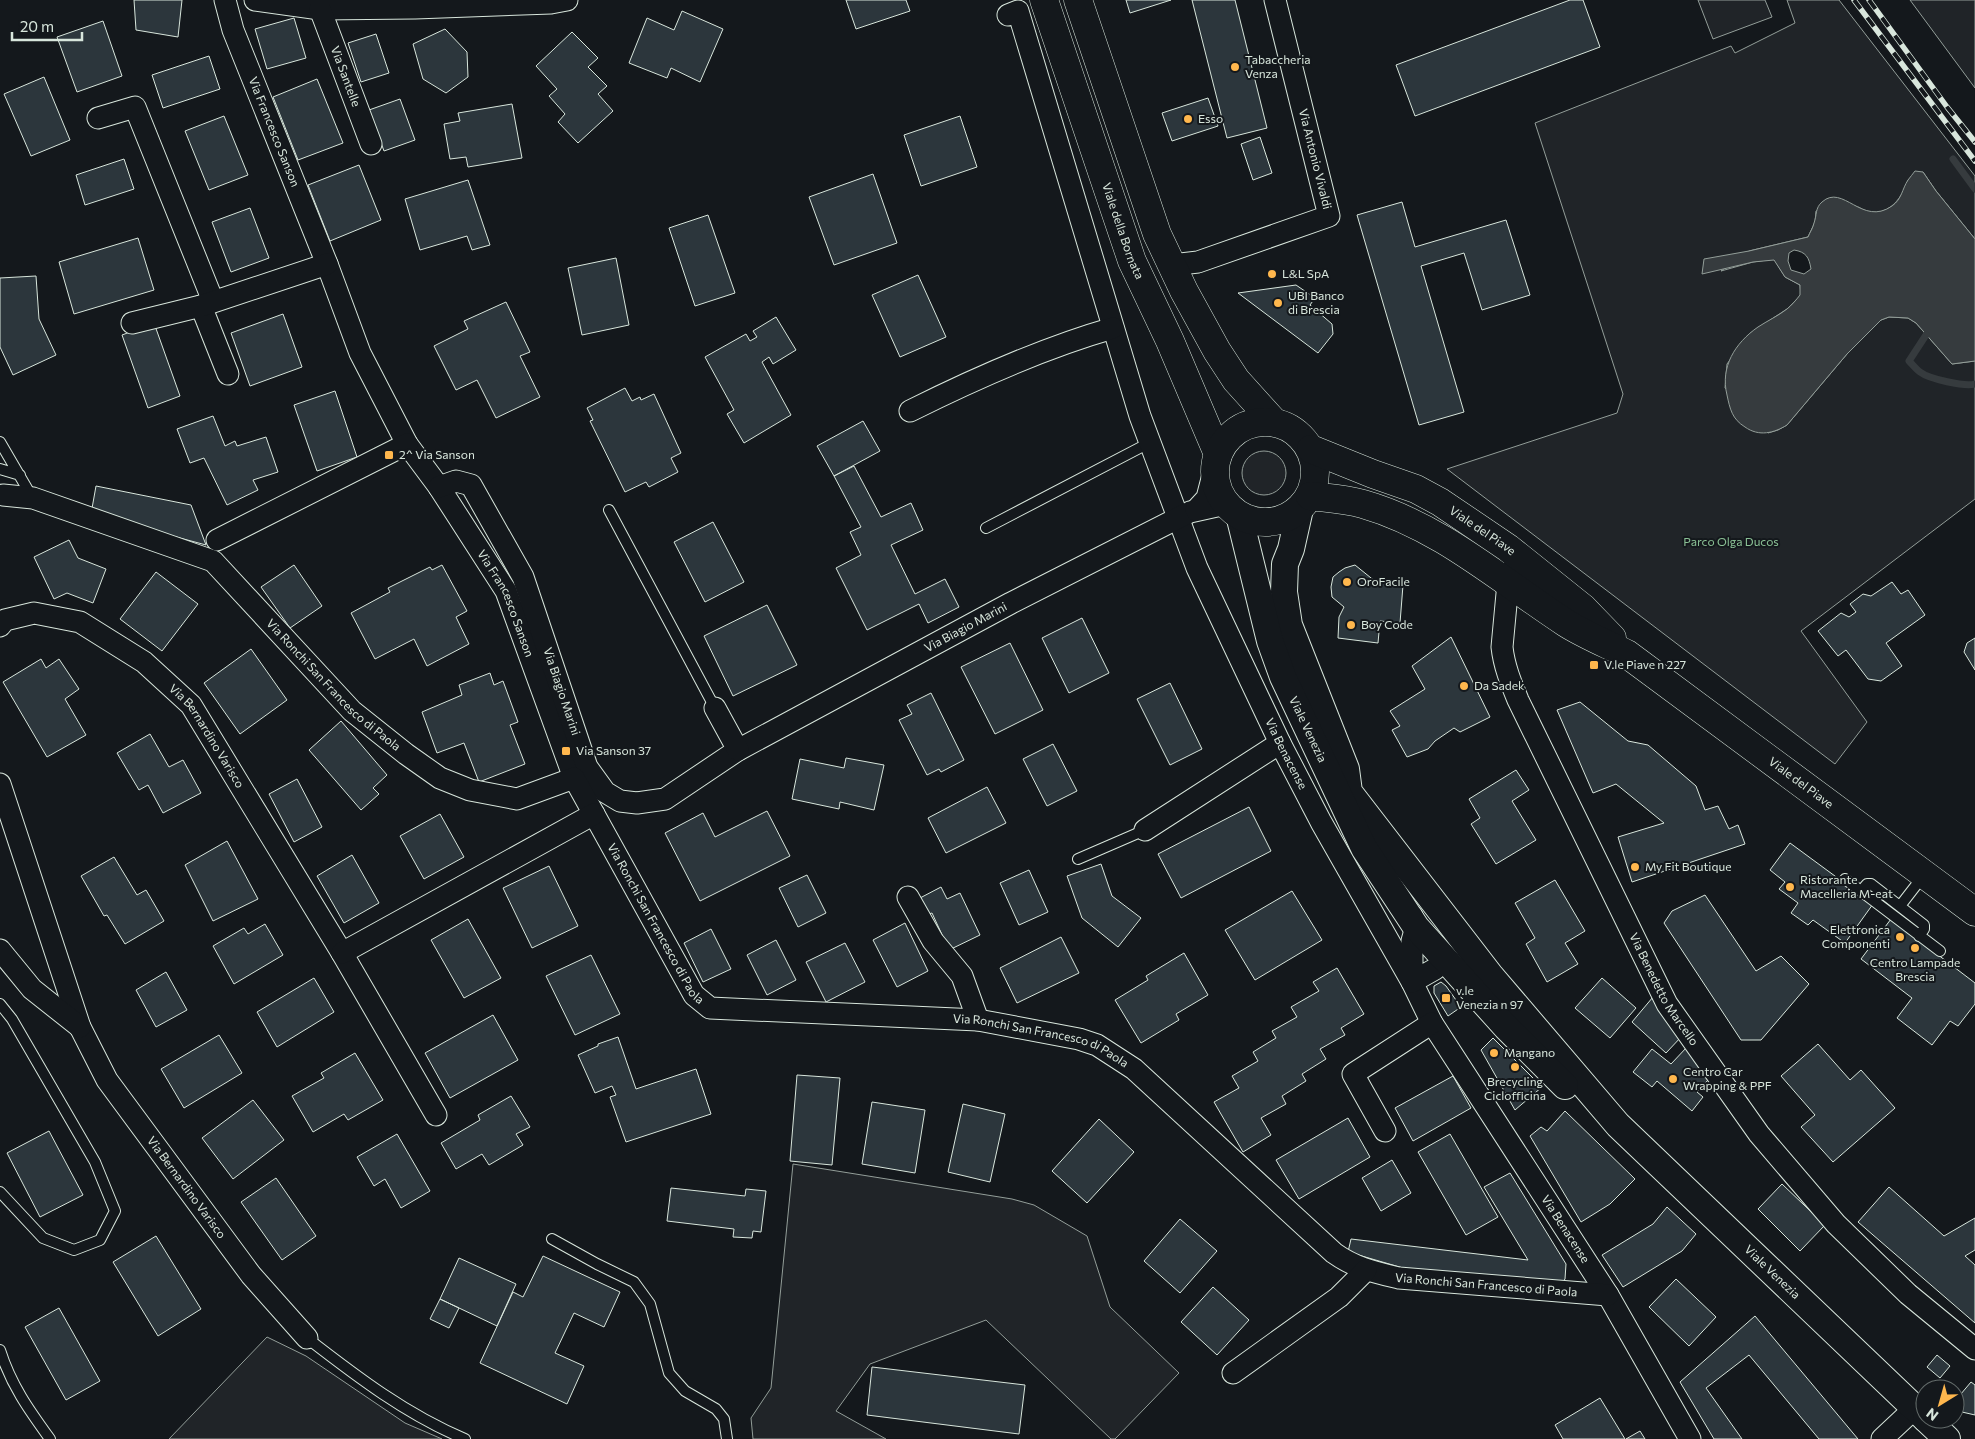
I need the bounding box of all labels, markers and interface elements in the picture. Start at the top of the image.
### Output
scale bar [12,10,82,42]
text: 20 m [20,17,54,35]
street label: Via Santelle [329,44,364,108]
place label: Tabaccheria Venza [1245,52,1311,80]
marker: Tabaccheria Venza [1229,61,1241,73]
street label: Via Francesco Sanson [247,75,303,189]
street label: Via Antonio Vivaldi [1297,107,1335,211]
place label: Esso [1198,111,1223,125]
marker: Esso [1182,113,1194,125]
street label: Viale della Bornata [1100,181,1147,281]
place label: L&L SpA [1282,266,1329,280]
marker: L&L SpA [1266,268,1278,280]
place label: UBI Banco di Brescia [1288,288,1344,316]
marker: UBI Banco di Brescia [1272,297,1284,309]
place label: 2^ Via Sanson [399,447,475,461]
marker: 2^ Via Sanson [383,449,395,461]
street label: Viale del Piave [1447,503,1519,558]
park label: Parco Olga Ducos [1683,534,1779,548]
street label: Via Francesco Sanson [475,547,537,659]
place label: OroFacile [1357,574,1410,588]
marker: OroFacile [1341,576,1353,588]
street label: Via Biagio Marini [922,599,1009,654]
street label: Via Ronchi San Francesco di Paola [264,616,404,753]
place label: Boy Code [1361,617,1413,631]
marker: Boy Code [1345,619,1357,631]
street label: Via Biagio Marini [541,645,584,737]
place label: V.le Piave n 227 [1604,657,1686,671]
marker: V.le Piave n 227 [1588,659,1600,671]
place label: Da Sadek [1474,678,1525,692]
marker: Da Sadek [1458,680,1470,692]
street label: Via Bernardino Varisco [167,681,248,790]
street label: Viale Venezia [1287,694,1330,764]
street label: Via Benacense [1263,715,1311,791]
place label: Via Sanson 37 [576,743,651,757]
marker: Via Sanson 37 [560,745,572,757]
street label: Viale del Piave [1766,754,1837,811]
street label: Via Ronchi San Francesco di Paola [605,840,707,1006]
place label: My Fit Boutique [1645,859,1731,873]
marker: My Fit Boutique [1629,861,1641,873]
place label: Ristorante Macelleria M-eat [1800,872,1893,900]
marker: Ristorante Macelleria M-eat [1784,881,1796,893]
place label: Elettronica Componenti [1822,922,1890,950]
street label: Via Benedetto Marcello [1627,930,1702,1048]
marker: Elettronica Componenti [1894,931,1906,943]
marker: Centro Lampade Brescia [1909,942,1921,954]
place label: Centro Lampade Brescia [1870,955,1960,983]
place label: v.le Venezia n 97 [1456,983,1523,1011]
marker: v.le Venezia n 97 [1440,992,1452,1004]
street label: Via Ronchi San Francesco di Paola [953,1011,1131,1070]
place label: Mangano [1504,1045,1555,1059]
marker: Mangano [1488,1047,1500,1059]
marker: Brecycling Ciclofficina [1509,1061,1521,1073]
place label: Centro Car Wrapping & PPF [1683,1064,1772,1092]
marker: Centro Car Wrapping & PPF [1667,1073,1679,1085]
place label: Brecycling Ciclofficina [1484,1074,1546,1102]
street label: Via Bernardino Varisco [145,1133,229,1241]
street label: Via Benacense [1539,1192,1593,1265]
street label: Viale Venezia [1742,1242,1804,1301]
street label: Via Ronchi San Francesco di Paola [1395,1270,1578,1298]
north arrow [1915,1379,1965,1429]
text: N [1923,1405,1941,1425]

